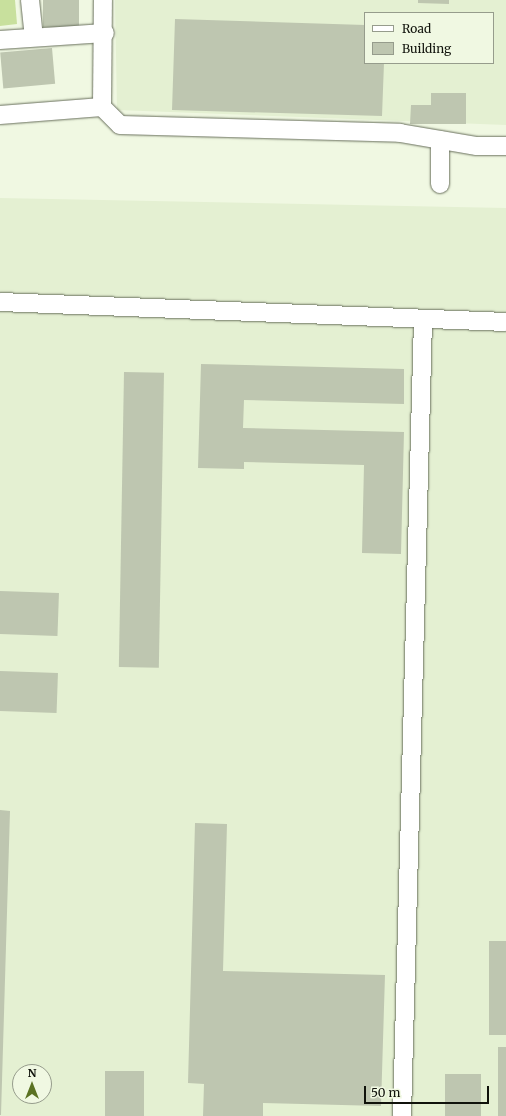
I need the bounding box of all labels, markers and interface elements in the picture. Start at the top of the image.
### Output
legend [364,12,494,64]
text: Road [402,21,431,36]
text: Building [402,41,451,56]
north arrow [12,1064,52,1104]
text: N [28,1066,36,1080]
scale bar [366,1078,491,1104]
text: 50 m [371,1085,400,1100]

